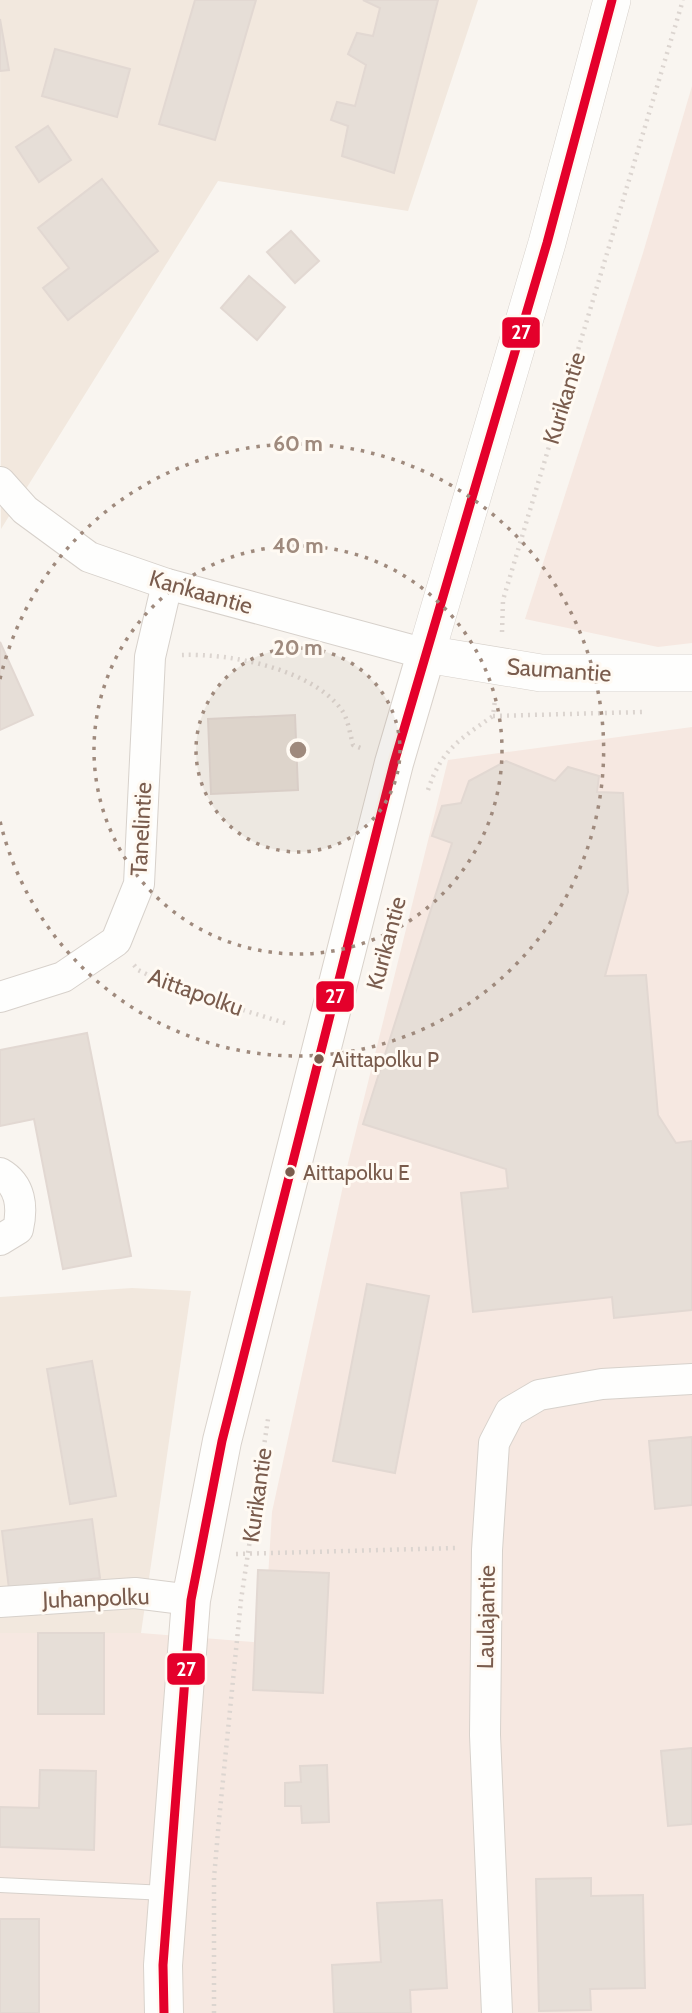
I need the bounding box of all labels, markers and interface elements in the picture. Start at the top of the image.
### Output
line badge: 27 [501,316,541,349]
text: 27 [511,321,531,344]
street label: Kurikantie [537,348,591,448]
text: 60 m [273,431,323,456]
text: 40 m [273,533,323,558]
street label: Kankaantie [146,564,256,620]
text: 20 m [274,635,322,660]
street label: Saumantie [506,652,612,688]
centre of rings [286,738,310,762]
street label: Tanelintie [125,781,157,877]
street label: Kurikantie [360,893,412,992]
street label: Aittapolku [145,962,247,1022]
line badge: 27 [315,980,355,1013]
text: 27 [325,985,345,1008]
place label: Aittapolku P [332,1047,439,1072]
marker: Aittapolku P [312,1052,326,1066]
place label: Aittapolku E [303,1160,410,1185]
marker: Aittapolku E [283,1165,297,1179]
street label: Kurikantie [237,1446,278,1544]
street label: Laulajantie [471,1565,501,1669]
street label: Juhanpolku [41,1582,150,1614]
line badge: 27 [166,1652,206,1686]
text: 27 [176,1658,196,1681]

